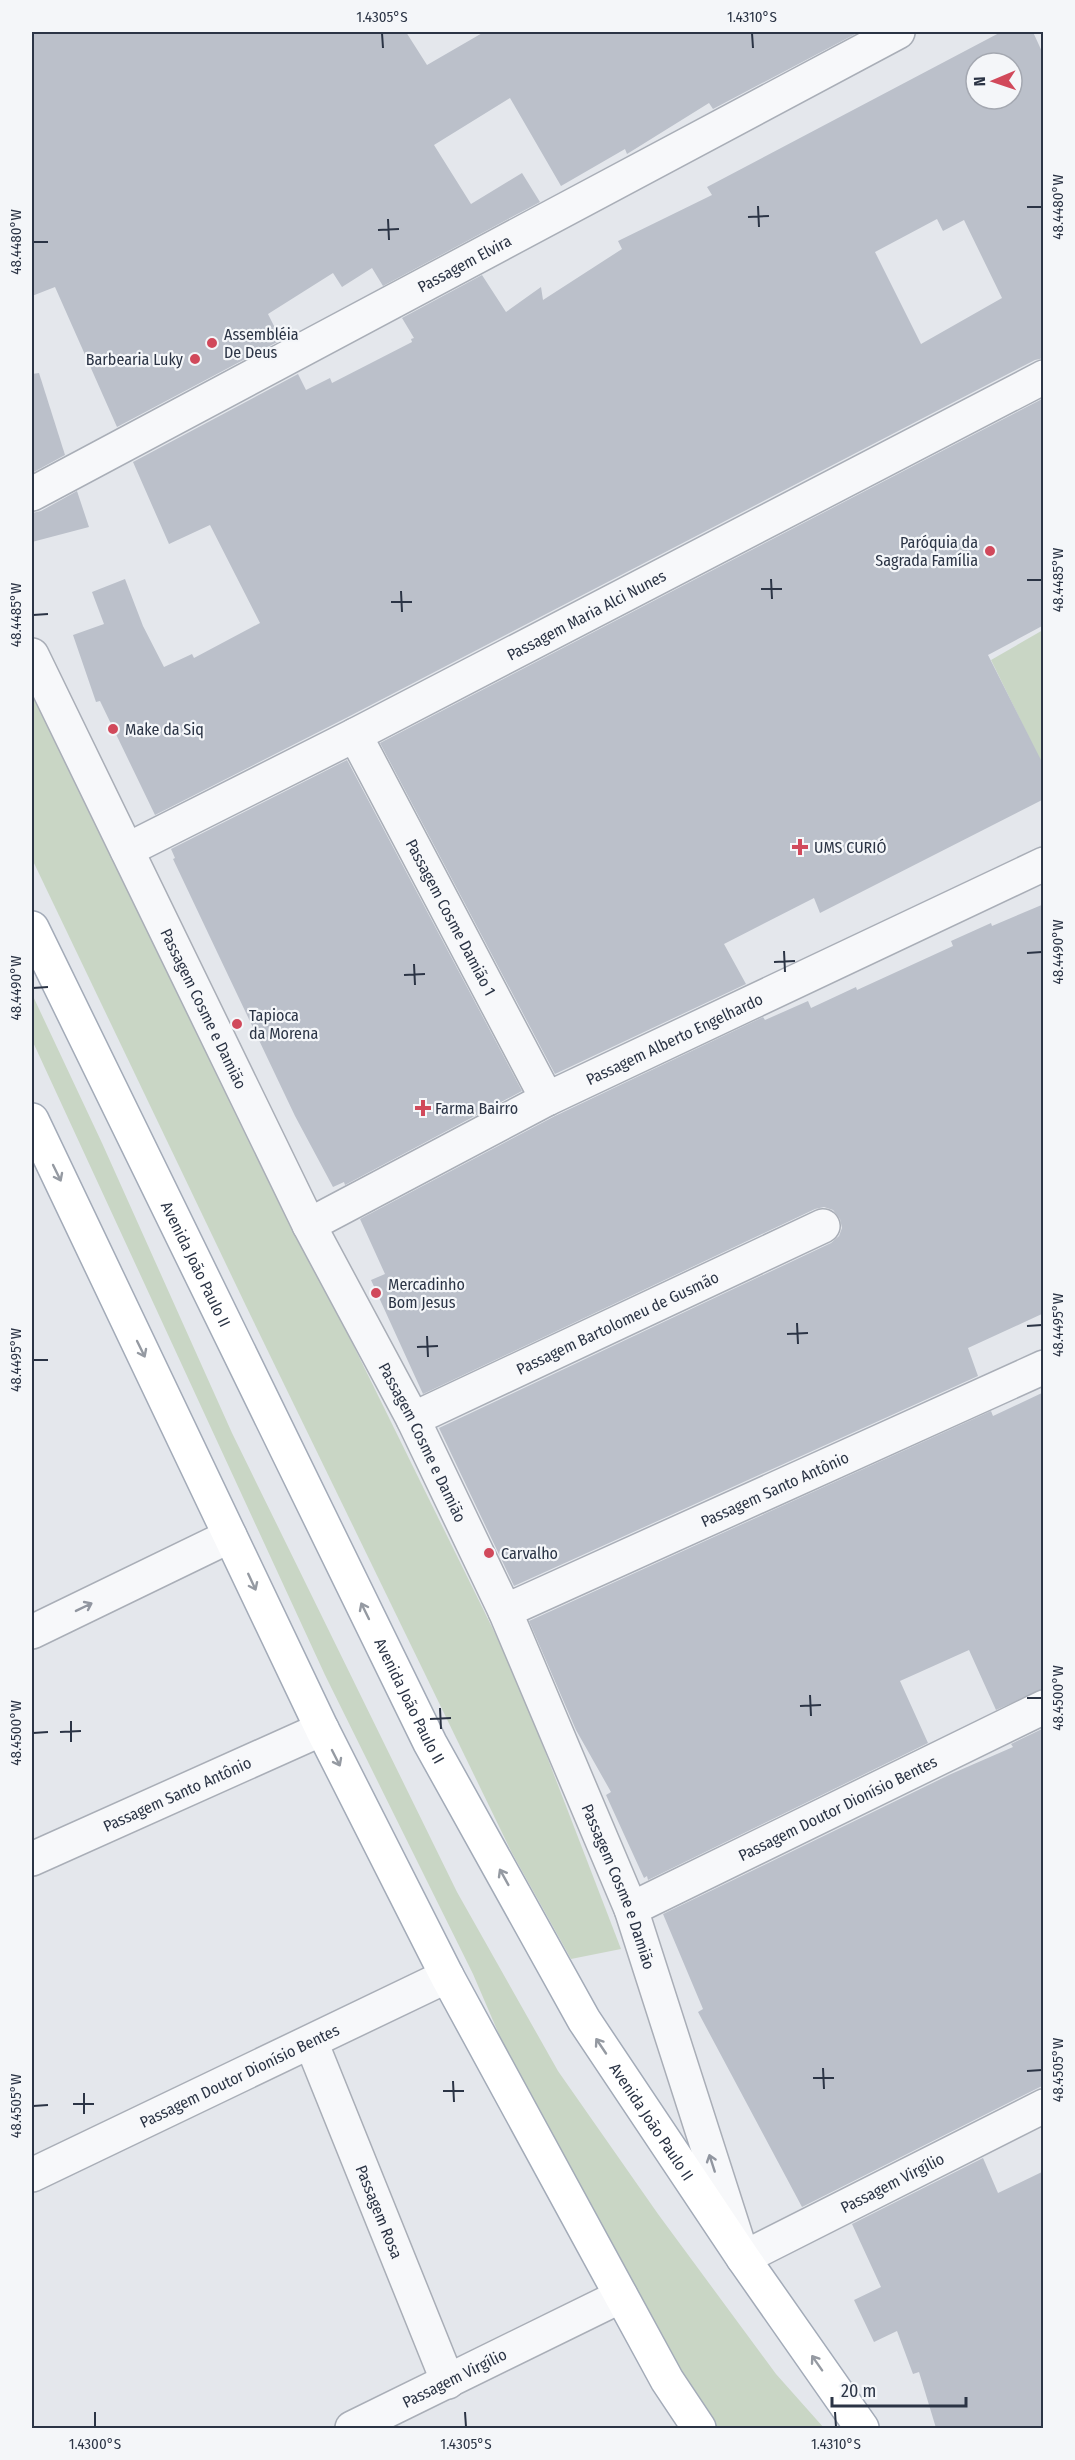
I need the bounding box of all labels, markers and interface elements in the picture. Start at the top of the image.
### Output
text: 1.4305°S [356,8,408,26]
text: 1.4310°S [727,8,777,26]
north arrow [964,51,1024,111]
text: N [970,76,989,87]
text: 48.4480°W [1049,174,1067,240]
text: 48.4480°W [7,209,25,275]
street label: Passagem Elvira [414,231,514,296]
place label: Assembléia De Deus [224,325,299,362]
marker: Assembléia De Deus [205,336,219,350]
place label: Barbearia Luky [86,350,184,369]
marker: Barbearia Luky [188,352,202,366]
place label: Paróquia da Sagrada Família [875,533,978,570]
marker: Paróquia da Sagrada Família [983,544,997,558]
text: 48.4485°W [1049,548,1067,612]
street label: Passagem Maria Alci Nunes [504,566,669,664]
text: 48.4485°W [7,583,25,647]
place label: Make da Siq [125,720,204,739]
marker: Make da Siq [106,722,120,736]
street label: Passagem Cosme Damião 1 [402,836,500,999]
marker: UMS CURIÓ [791,838,809,856]
place label: UMS CURIÓ [814,838,887,857]
text: 48.4490°W [1049,919,1067,985]
street label: Passagem Cosme e Damião [157,925,251,1092]
text: 48.4490°W [7,955,25,1021]
street label: Passagem Alberto Engelhardo [583,989,766,1089]
place label: Tapioca da Morena [249,1006,318,1043]
marker: Tapioca da Morena [230,1017,244,1031]
place label: Farma Bairro [435,1099,518,1118]
marker: Farma Bairro [416,1101,430,1115]
one-way arrow [51,1164,63,1182]
street label: Avenida João Paulo II [157,1198,235,1330]
street label: Passagem Bartolomeu de Gusmão [513,1267,722,1378]
place label: Mercadinho Bom Jesus [388,1275,465,1312]
marker: Mercadinho Bom Jesus [369,1286,383,1300]
text: 48.4495°W [1049,1293,1067,1357]
text: 48.4495°W [7,1328,25,1392]
one-way arrow [135,1340,147,1358]
street label: Passagem Cosme e Damião [375,1359,470,1525]
street label: Passagem Santo Antônio [698,1447,852,1531]
place label: Carvalho [501,1544,558,1563]
marker: Carvalho [482,1546,496,1560]
one-way arrow [246,1572,258,1590]
one-way arrow [75,1600,93,1612]
one-way arrow [359,1603,371,1620]
street label: Avenida João Paulo II [371,1635,449,1767]
text: 48.4500°W [1049,1665,1067,1731]
text: 48.4500°W [7,1700,25,1766]
one-way arrow [331,1748,343,1766]
street label: Passagem Doutor Dionísio Bentes [735,1751,940,1865]
street label: Passagem Santo Antônio [100,1753,254,1835]
street label: Passagem Cosme e Damião [578,1801,659,1972]
one-way arrow [498,1868,509,1886]
street label: Passagem Doutor Dionísio Bentes [137,2020,342,2131]
one-way arrow [595,2038,607,2055]
text: 48.4505°W [1049,2038,1067,2102]
street label: Avenida João Paulo II [606,2059,698,2184]
text: 48.4505°W [7,2074,25,2138]
street label: Passagem Virgílio [837,2149,947,2217]
one-way arrow [706,2154,717,2173]
street label: Passagem Rosa [352,2162,407,2261]
street label: Passagem Virgílio [399,2344,510,2411]
one-way arrow [811,2356,823,2372]
scale bar [832,2370,966,2408]
text: 20 m [841,2380,876,2402]
text: 1.4300°S [69,2435,121,2453]
text: 1.4305°S [440,2435,492,2453]
text: 1.4310°S [811,2435,861,2453]

